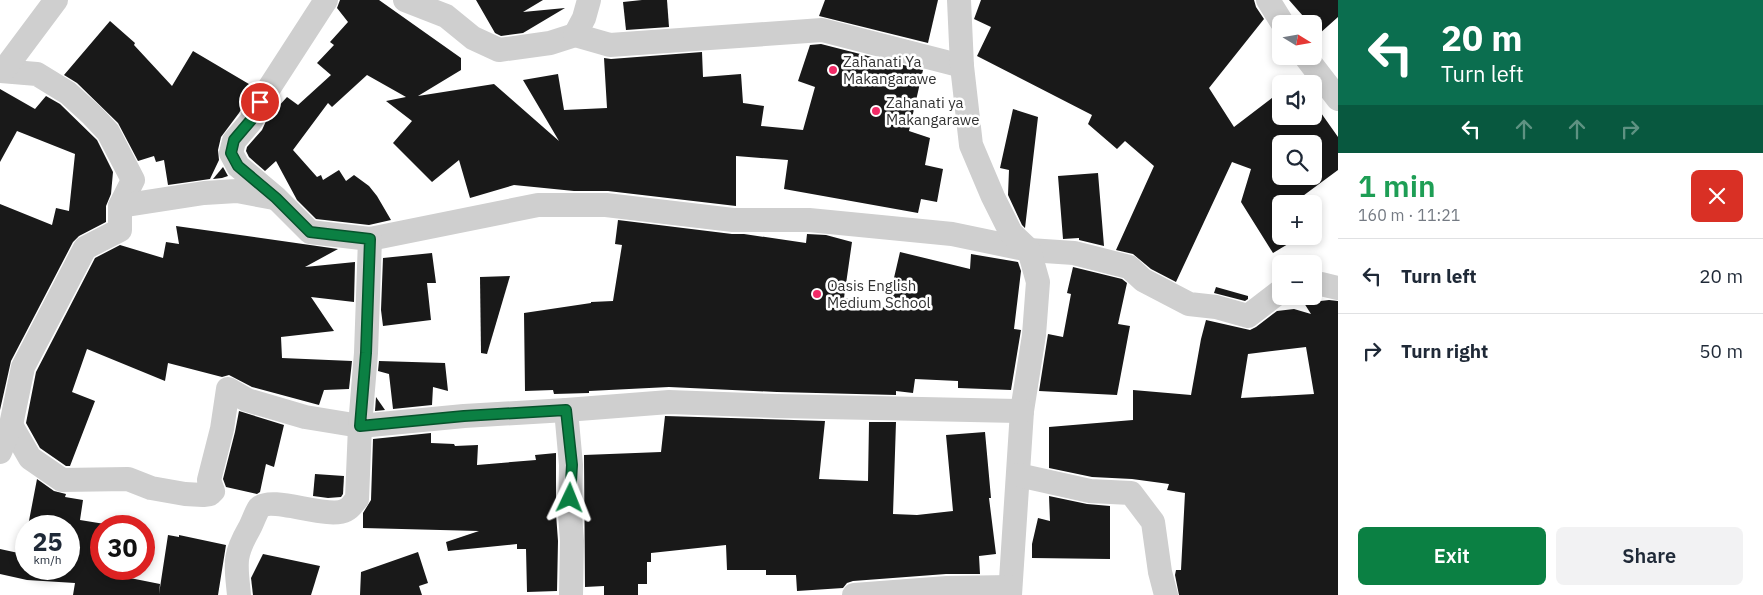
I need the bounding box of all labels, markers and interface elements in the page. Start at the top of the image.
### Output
north arrow [1272,15,1322,65]
map controls [1272,15,1322,305]
text: 20 m [1441,15,1523,61]
icon: left [1358,20,1423,85]
place label: Zahanati Ya Makangarawe [843,52,937,88]
text: Turn left [1441,59,1524,88]
marker: Zahanati Ya Makangarawe [827,64,839,76]
button: sound [1272,75,1322,125]
pin [239,81,281,123]
icon: arrive [246,88,274,116]
place label: Zahanati ya Makangarawe [886,93,980,129]
marker: Zahanati ya Makangarawe [870,105,882,117]
icon: left [1457,115,1485,143]
icon: ahead [1510,115,1538,143]
icon: ahead [1563,115,1591,143]
icon: right [1616,115,1644,143]
button: search [1272,135,1322,185]
text: 1 min [1358,166,1436,205]
button: close [1691,170,1743,222]
button: + [1272,195,1322,245]
text: 160 m · 11:21 [1358,205,1460,225]
button: − [1272,255,1322,305]
icon: left [1358,262,1386,290]
text: Turn left [1401,264,1477,288]
text: 20 m [1699,264,1743,288]
place label: Oasis English Medium School [827,276,931,312]
marker: Oasis English Medium School [811,288,823,300]
icon: right [1358,337,1386,365]
text: Turn right [1401,339,1488,363]
text: 50 m [1699,339,1743,363]
position arrow [543,471,595,523]
speed limit sign: 30 [90,515,155,580]
text: 25 [32,525,63,558]
button: Exit [1358,527,1546,585]
button: Share [1556,527,1743,585]
text: km/h [33,552,62,567]

